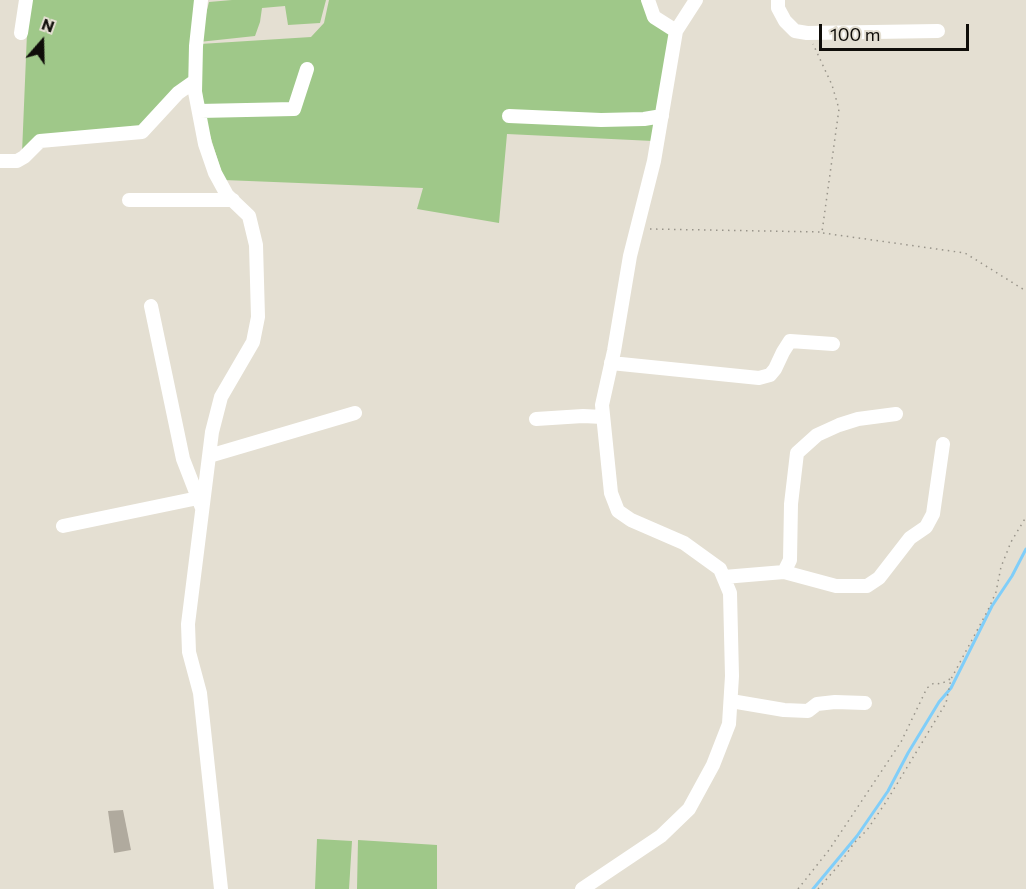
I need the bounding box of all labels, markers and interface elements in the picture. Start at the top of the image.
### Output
north arrow [12,12,72,72]
scale bar [822,12,972,50]
text: N [39,14,57,36]
text: 100 m [830,23,880,45]

